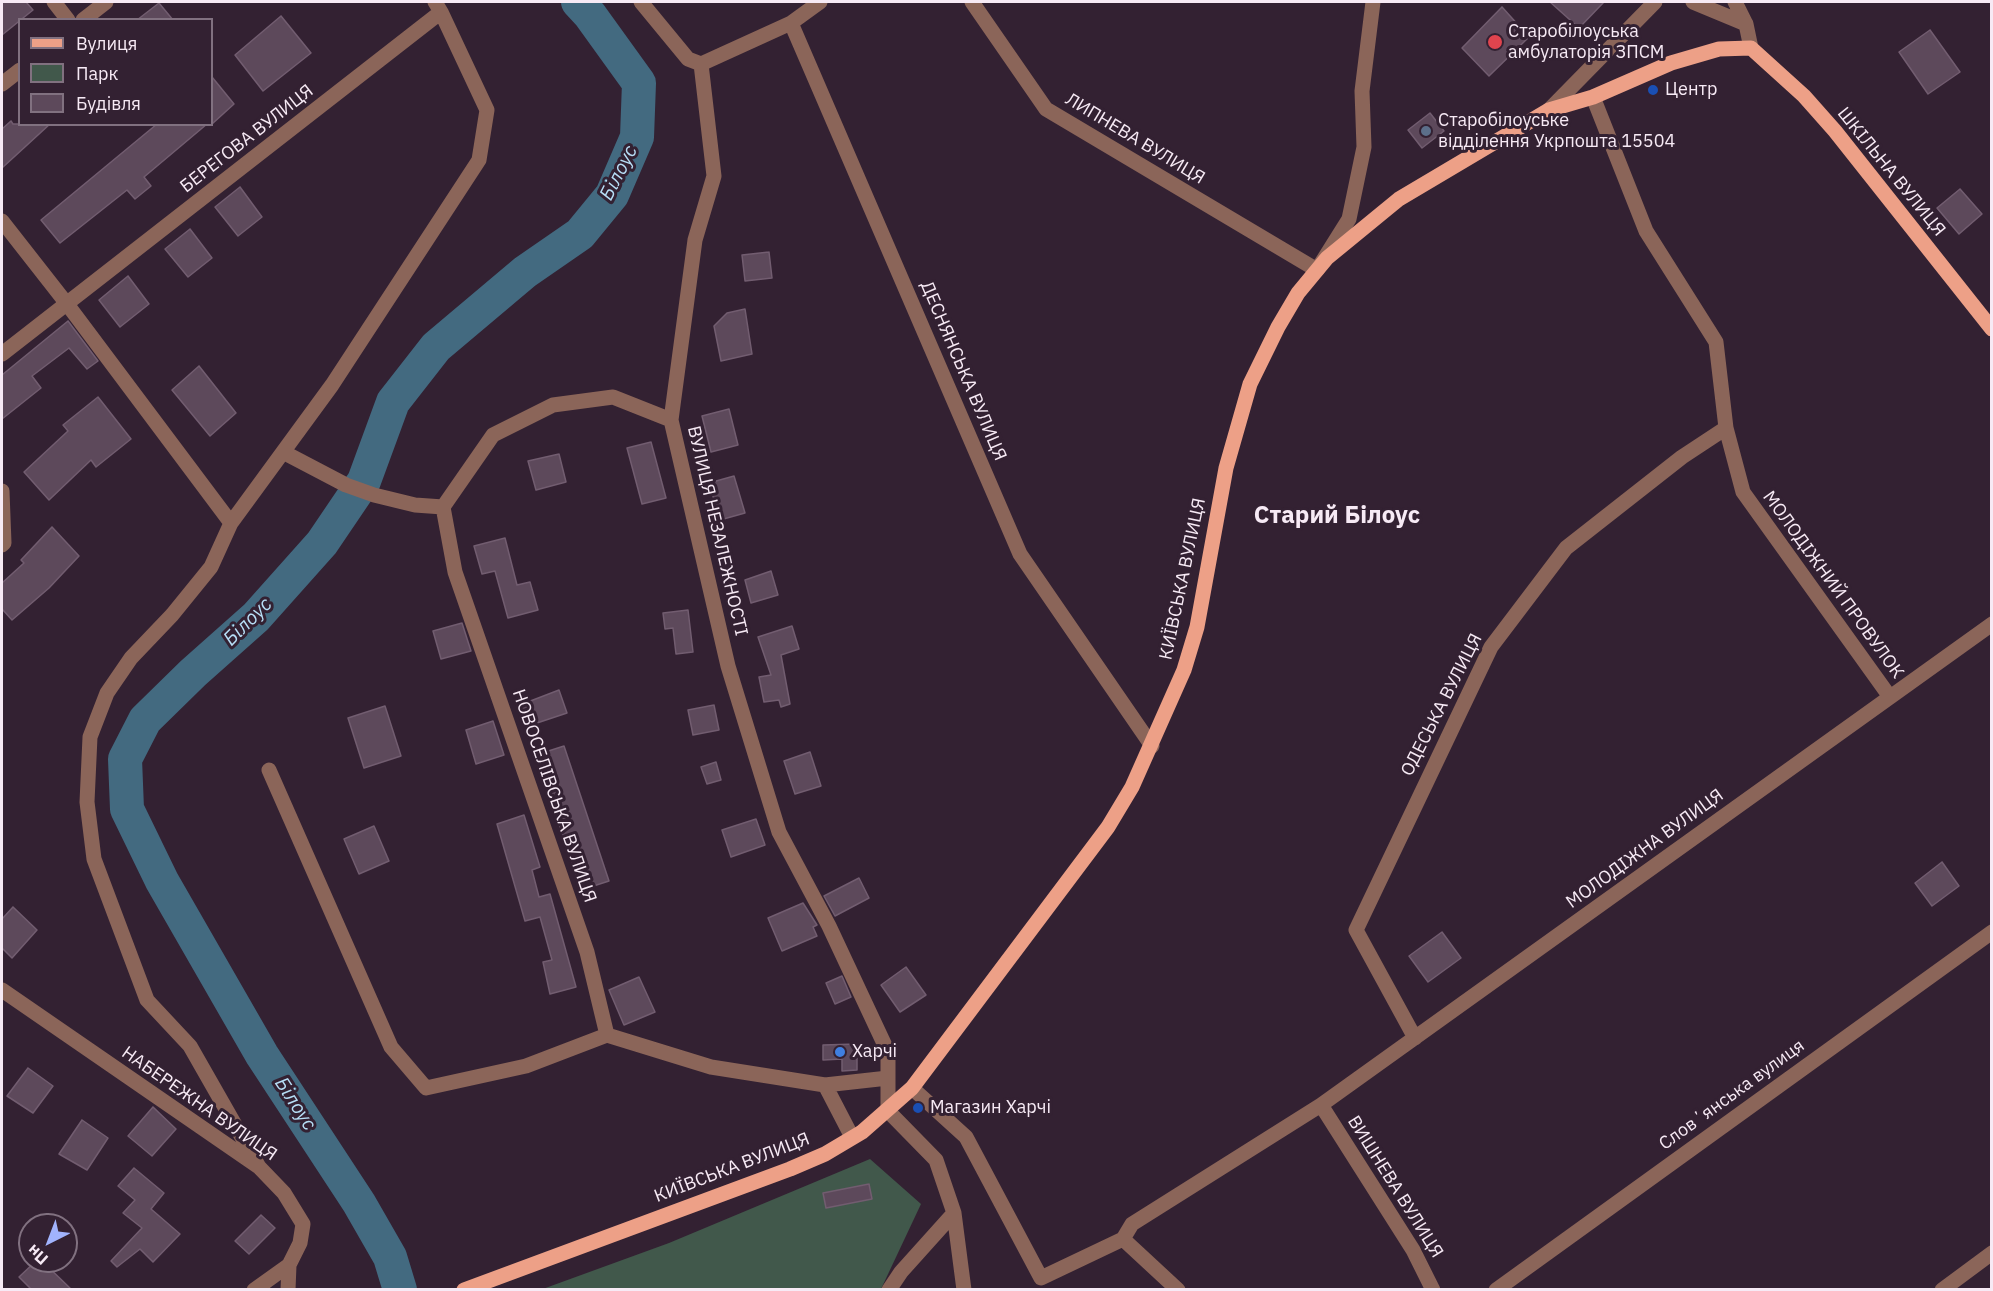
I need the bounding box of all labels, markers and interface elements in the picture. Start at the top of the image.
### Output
legend [18,18,213,126]
place label: Старобілоуська амбулаторія ЗПСМ [1508,21,1664,63]
text: Вулиця [76,32,137,55]
marker: Старобілоуська амбулаторія ЗПСМ [1486,33,1504,51]
text: Парк [76,62,118,85]
place label: Центр [1665,79,1717,101]
street label: БЕРЕГОВА ВУЛИЦЯ [176,80,318,198]
marker: Центр [1646,83,1660,97]
street label: ЛИПНЕВА ВУЛИЦЯ [1061,89,1209,189]
text: Будівля [76,92,141,115]
street label: ШКІЛЬНА ВУЛИЦЯ [1832,103,1950,241]
place label: Старобілоуське відділення Укрпошта 15504 [1438,110,1675,152]
marker: Старобілоуське відділення Укрпошта 15504 [1419,124,1433,138]
water label: Білоус [595,141,643,205]
street label: ДЕСНЯНСЬКА ВУЛИЦЯ [915,278,1011,464]
street label: ВУЛИЦЯ НЕЗАЛЕЖНОСТІ [682,424,752,638]
street label: МОЛОДІЖНИЙ ПРОВУЛОК [1758,487,1908,683]
street label: КИЇВСЬКА ВУЛИЦЯ [1155,496,1211,662]
district label: Старий Білоус [1254,502,1420,530]
water label: Білоус [219,593,277,651]
street label: ОДЕСЬКА ВУЛИЦЯ [1397,630,1487,780]
street label: НОВОСЕЛІВСЬКА ВУЛИЦЯ [507,687,601,905]
street label: МОЛОДІЖНА ВУЛИЦЯ [1562,785,1728,913]
street label: Словʼянська вулиця [1655,1035,1809,1155]
place label: Харчі [852,1041,897,1063]
street label: НАБЕРЕЖНА ВУЛИЦЯ [117,1042,281,1166]
marker: Харчі [833,1045,847,1059]
water label: Білоус [269,1073,321,1135]
place label: Магазин Харчі [930,1097,1051,1119]
marker: Магазин Харчі [911,1101,925,1115]
street label: ВИШНЕВА ВУЛИЦЯ [1343,1112,1447,1262]
street label: КИЇВСЬКА ВУЛИЦЯ [651,1128,813,1208]
north arrow [18,1213,78,1273]
text: Пн [23,1240,52,1269]

